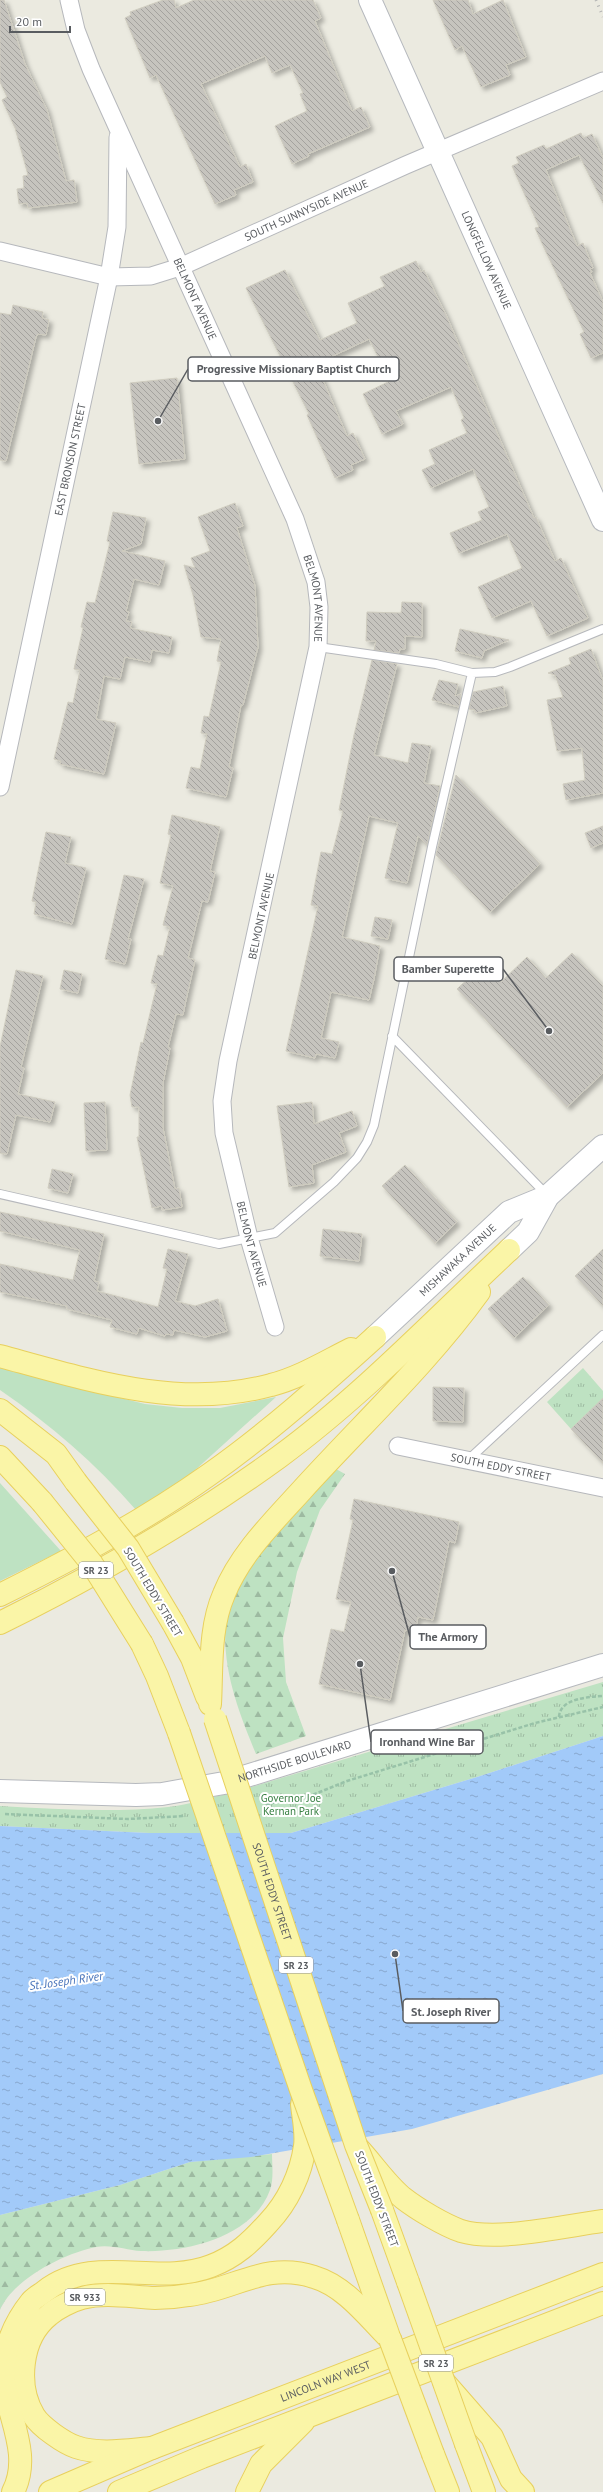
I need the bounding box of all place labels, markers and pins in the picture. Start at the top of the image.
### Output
callout: Progressive Missionary Baptist Church [188,357,399,381]
callout: Bamber Superette [394,957,503,981]
callout: The Armory [410,1625,486,1649]
callout: Ironhand Wine Bar [371,1730,483,1754]
callout: St. Joseph River [403,1999,499,2023]

